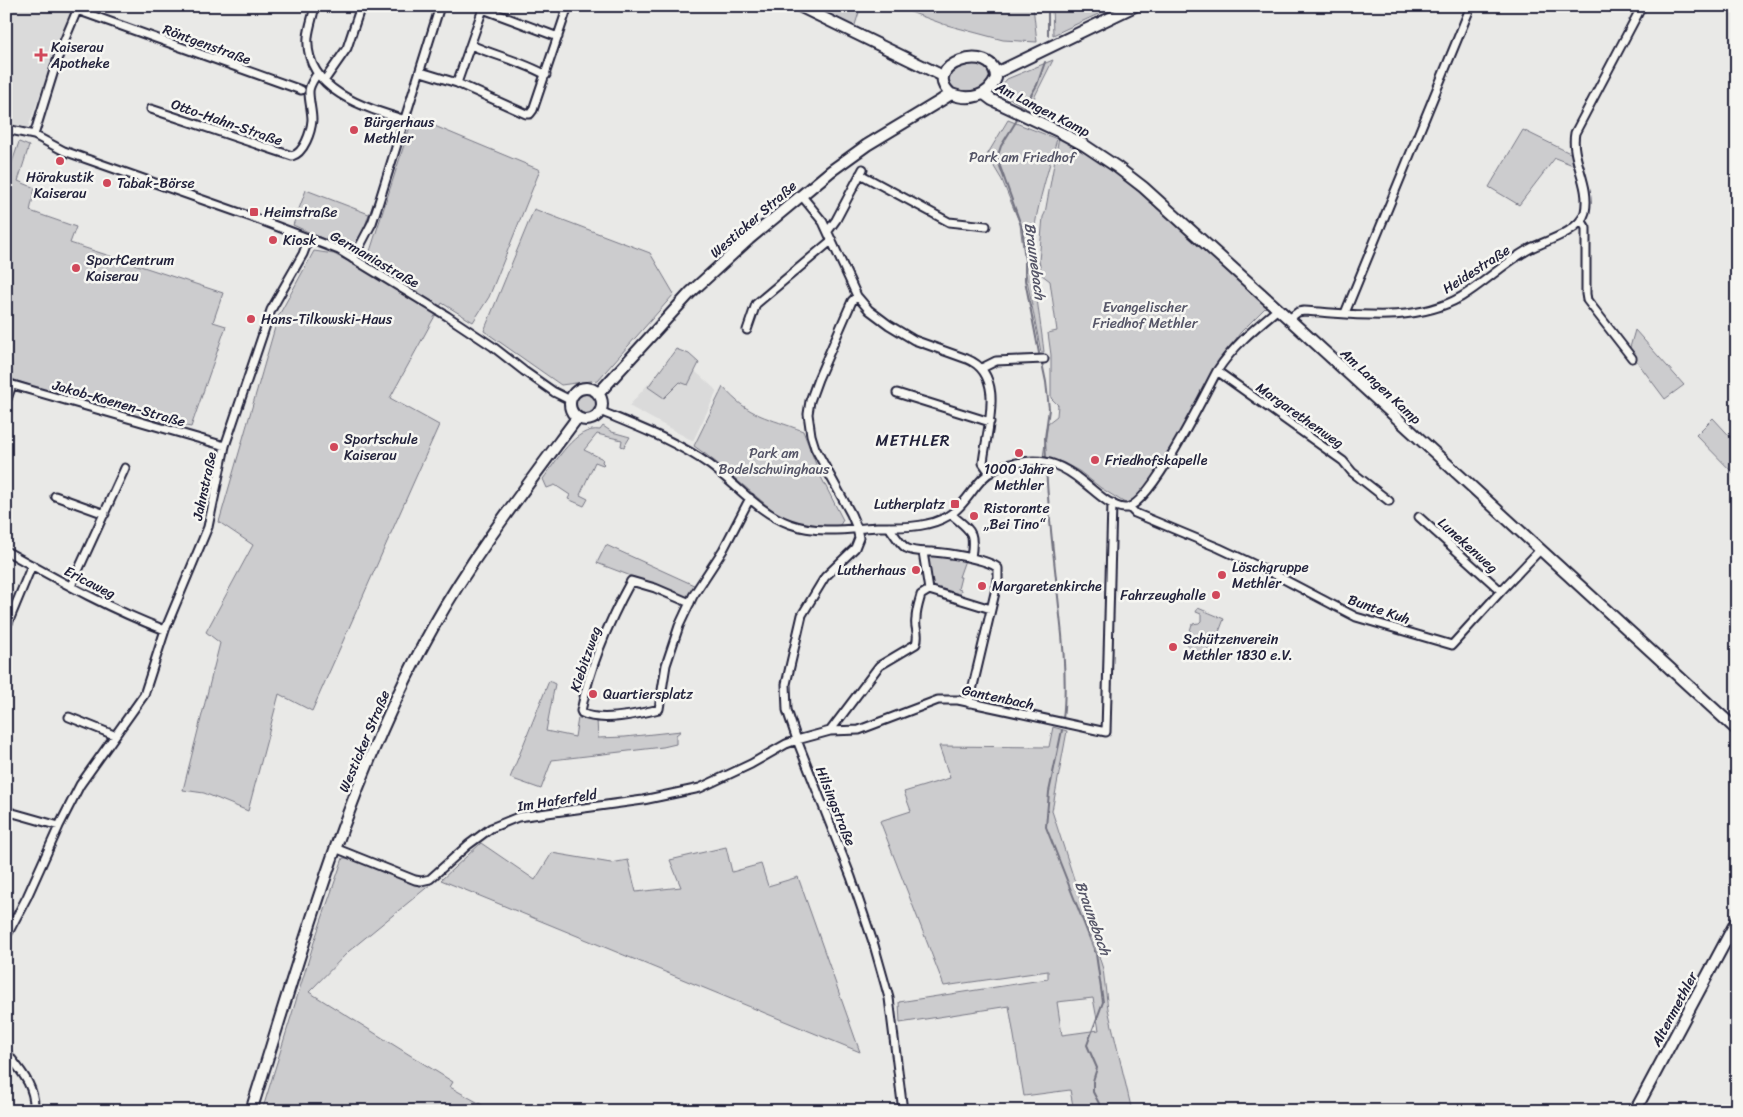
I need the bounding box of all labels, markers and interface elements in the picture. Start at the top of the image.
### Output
street label: Röntgenstraße [159,17,255,72]
place label: Kaiserau Apotheke [50,35,110,76]
marker: Kaiserau Apotheke [35,49,47,61]
street label: Am Langen Kamp [990,74,1095,144]
street label: Otto-Hahn-Straße [168,92,286,153]
place label: Bürgerhaus Methler [364,110,435,151]
marker: Bürgerhaus Methler [348,124,360,136]
park label: Park am Friedhof [969,145,1077,170]
marker: Hörakustik Kaiserau [54,155,66,167]
place label: Hörakustik Kaiserau [26,165,95,206]
place label: Tabak-Börse [117,171,195,196]
street label: Westicker Straße [704,174,803,265]
marker: Tabak-Börse [101,177,113,189]
place label: Heimstraße [264,200,337,225]
marker: Heimstraße [248,206,260,218]
water label: Braunebach [1017,221,1054,303]
street label: Germaniastraße [325,224,424,295]
place label: Kiosk [283,228,317,253]
marker: Kiosk [267,234,279,246]
street label: Heidestraße [1437,238,1515,301]
place label: SportCentrum Kaiserau [86,248,175,289]
marker: SportCentrum Kaiserau [70,262,82,274]
park label: Evangelischer Friedhof Methler [1093,295,1199,336]
place label: Hans-Tilkowski-Haus [261,307,393,332]
marker: Hans-Tilkowski-Haus [245,313,257,325]
street label: Am Langen Kamp [1333,341,1428,431]
street label: Jakob-Koenen-Straße [48,372,188,434]
street label: Margarethenweg [1250,376,1349,455]
district label: METHLER [875,426,951,455]
place label: Sportschule Kaiserau [344,427,418,468]
marker: Sportschule Kaiserau [328,441,340,453]
park label: Park am Bodelschwinghaus [718,441,830,482]
marker: 1000 Jahre Methler [1013,447,1025,459]
place label: Friedhofskapelle [1105,448,1208,473]
street label: Jahnstraße [185,449,224,524]
marker: Friedhofskapelle [1089,454,1101,466]
place label: 1000 Jahre Methler [984,457,1054,498]
place label: Lutherplatz [874,492,945,517]
place label: Ristorante „Bei Tino“ [983,496,1050,537]
marker: Lutherplatz [949,498,961,510]
marker: Ristorante „Bei Tino“ [968,510,980,522]
street label: Lunekenweg [1432,511,1504,580]
place label: Löschgruppe Methler [1232,555,1309,596]
place label: Lutherhaus [837,558,907,583]
street label: Ericaweg [60,559,120,606]
marker: Lutherhaus [910,564,922,576]
marker: Löschgruppe Methler [1216,569,1228,581]
place label: Margaretenkirche [992,574,1102,599]
marker: Margaretenkirche [976,580,988,592]
place label: Fahrzeughalle [1120,583,1206,608]
street label: Bunte Kuh [1344,587,1413,632]
marker: Fahrzeughalle [1210,589,1222,601]
street label: Kiebitzweg [563,623,608,695]
place label: Schützenverein Methler 1830 e.V. [1183,627,1293,668]
marker: Schützenverein Methler 1830 e.V. [1167,641,1179,653]
street label: Gantenbach [959,678,1036,717]
place label: Quartiersplatz [603,682,693,707]
street label: Westicker Straße [332,686,397,796]
marker: Quartiersplatz [587,688,599,700]
street label: Hilsingstraße [808,762,863,850]
street label: Im Haferfeld [515,782,600,819]
water label: Braunebach [1068,877,1119,961]
street label: Altenmethler [1644,966,1705,1052]

